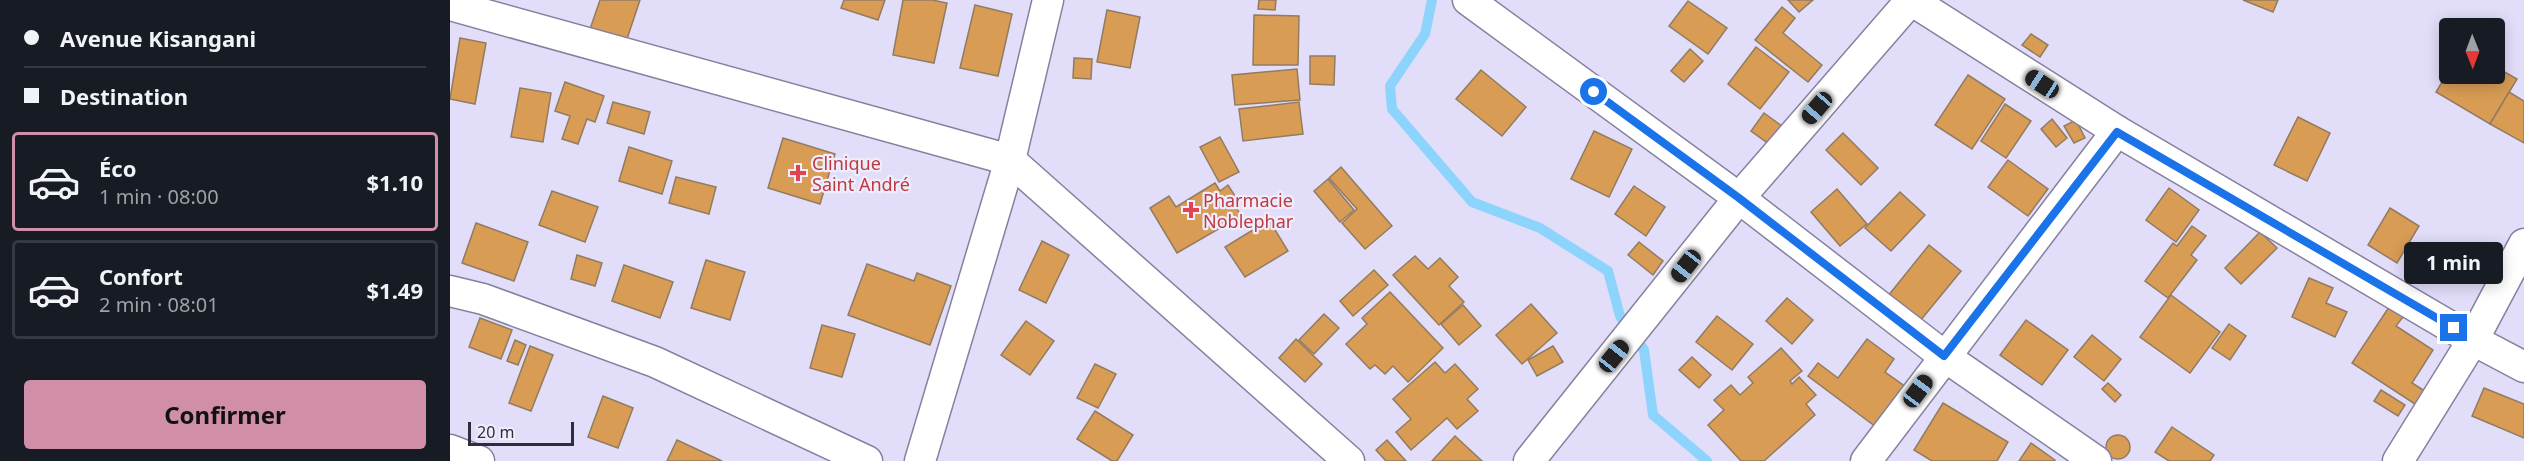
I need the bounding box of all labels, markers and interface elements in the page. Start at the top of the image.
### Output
north arrow [2439,18,2505,84]
map controls [2439,18,2505,84]
text: Avenue Kisangani [60,23,256,53]
car [2022,67,2062,101]
route start [1580,78,1607,105]
text: Destination [60,81,188,111]
car [1798,89,1836,127]
place label: Clinique Saint André [812,151,910,196]
text: Éco [99,153,136,183]
icon: car [27,155,81,209]
marker: Clinique Saint André [789,164,807,182]
text: $1.10 [366,167,423,197]
text: 1 min · 08:00 [99,183,219,210]
place label: Pharmacie Noblephar [1203,188,1294,233]
marker: Pharmacie Noblephar [1184,203,1198,217]
callout: 1 min [2404,241,2504,283]
car [1668,246,1704,286]
text: 1 min [2426,249,2481,276]
text: Confort [99,261,183,291]
icon: car [27,263,81,317]
text: $1.49 [366,275,423,305]
text: 2 min · 08:01 [99,291,219,318]
route end [2440,314,2467,341]
car [1596,336,1632,376]
car [1900,371,1936,411]
button: Confirmer [24,380,426,449]
scale bar [468,419,574,446]
text: 20 m [477,421,514,443]

